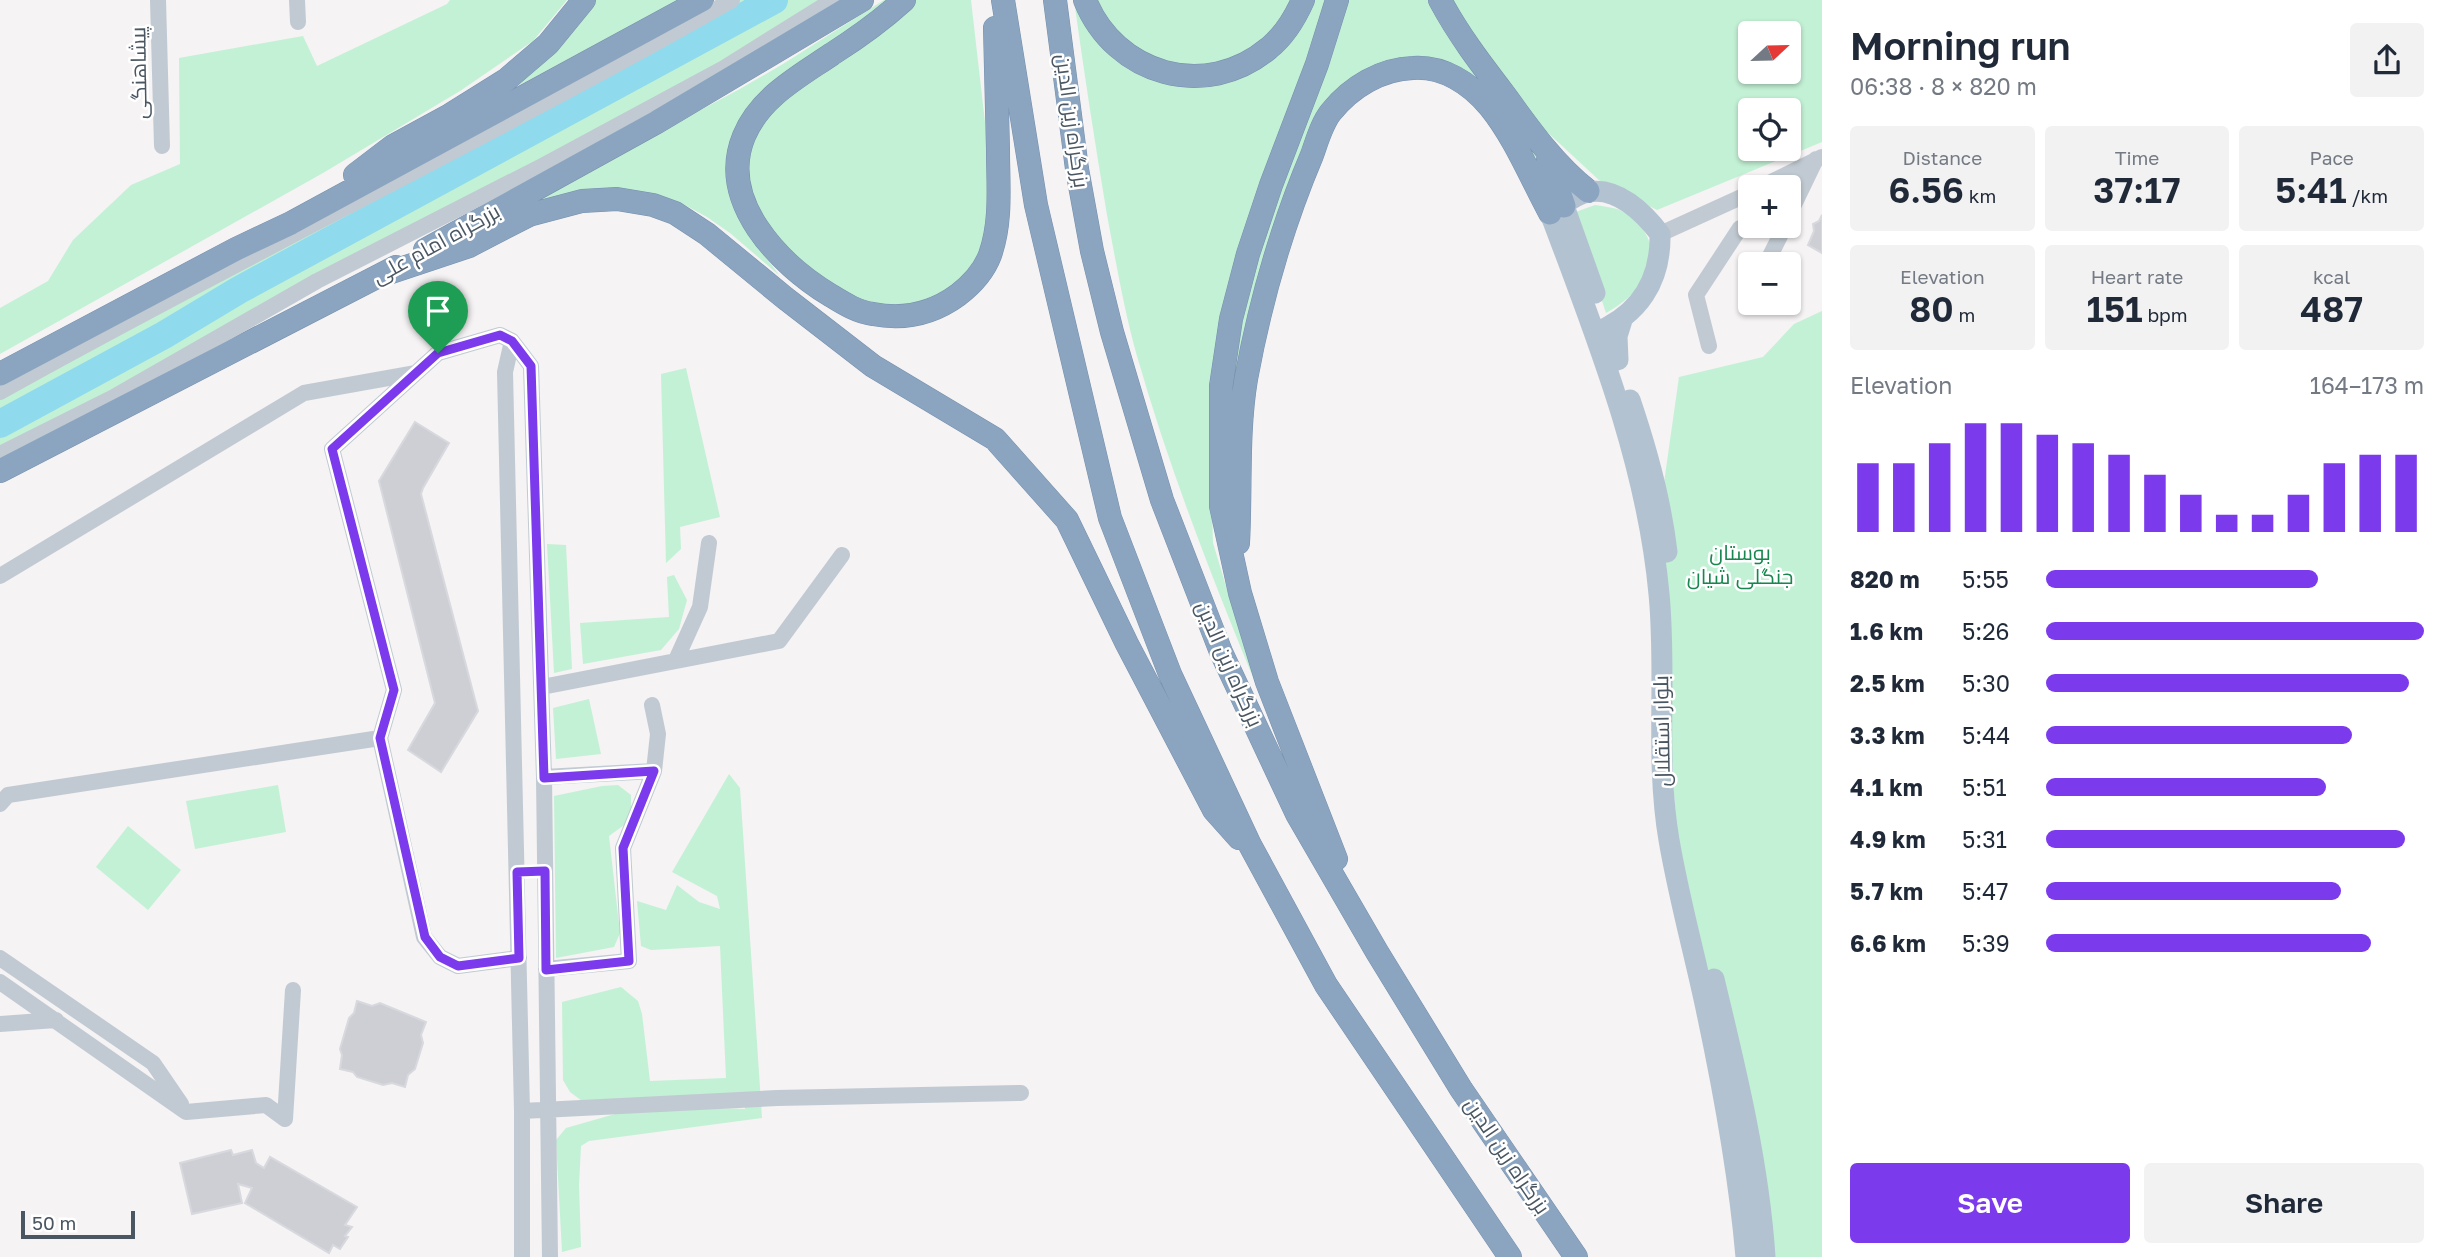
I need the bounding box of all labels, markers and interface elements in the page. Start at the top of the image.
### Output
north arrow [1738,21,1801,84]
map controls [1738,21,1801,315]
text: Morning run [1850,23,2071,68]
button: share [2350,23,2424,97]
street label: پیشاهنگی [124,26,154,119]
street label: بزرگراه زین الدین [1050,52,1095,190]
text: 06:38 · 8 × 820 m [1850,72,2037,100]
button: locate [1738,98,1801,161]
text: Distance [1902,146,1982,169]
text: Time [2115,146,2159,169]
text: Pace [2309,146,2354,169]
text: 6.56 [1888,169,1964,211]
text: 37:17 [2093,169,2181,211]
text: 5:41 [2275,169,2347,211]
button: + [1738,175,1801,238]
text: km [1964,184,1996,207]
text: /km [2347,184,2388,207]
street label: بزرگراه امام علی [367,197,505,291]
button: − [1738,252,1801,315]
text: Elevation [1900,265,1985,288]
text: Heart rate [2091,265,2183,288]
text: kcal [2313,265,2350,288]
pin [408,281,468,353]
text: 80 [1909,288,1954,330]
text: 151 [2086,288,2143,330]
text: 487 [2300,288,2363,330]
icon: arrive [419,292,457,330]
text: m [1954,303,1975,326]
text: bpm [2143,303,2188,326]
text: Elevation [1850,371,1952,399]
text: 164–173 m [2310,371,2424,399]
park label: بوستان جنگلی شیان [1687,539,1793,590]
text: 820 m [1850,565,1920,593]
text: 5:55 [1962,565,2009,593]
street label: بزرگراه زین الدین [1190,597,1269,731]
text: 1.6 km [1850,617,1923,645]
text: 5:26 [1962,617,2010,645]
text: 2.5 km [1850,669,1925,697]
text: 5:30 [1962,669,2010,697]
street label: بلوار استقلال [1647,675,1676,787]
text: 3.3 km [1850,721,1925,749]
text: 5:44 [1962,721,2010,749]
text: 4.1 km [1850,773,1923,801]
text: 5:51 [1962,773,2007,801]
text: 4.9 km [1850,825,1926,853]
text: 5:31 [1962,825,2007,853]
text: 5.7 km [1850,877,1923,905]
text: 5:47 [1962,877,2008,905]
text: 6.6 km [1850,929,1926,957]
text: 5:39 [1962,929,2010,957]
street label: بزرگراه زین الدین [1458,1092,1556,1219]
button: Save [1850,1163,2130,1243]
button: Share [2144,1163,2424,1243]
scale bar [21,1208,135,1240]
text: 50 m [32,1211,76,1234]

